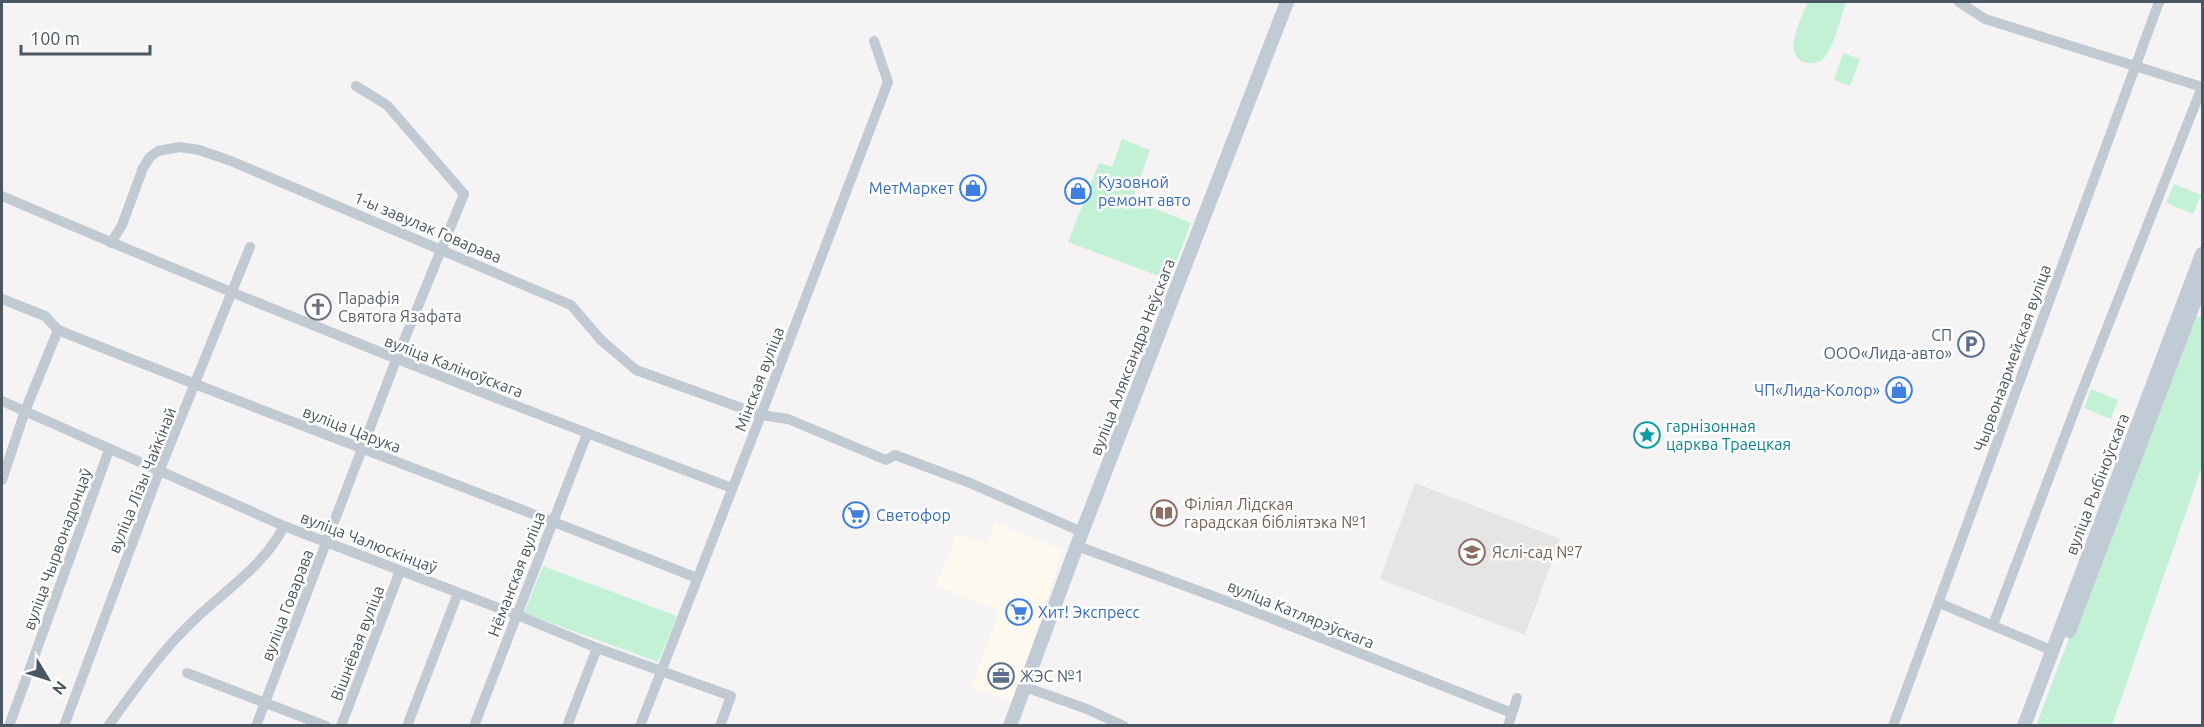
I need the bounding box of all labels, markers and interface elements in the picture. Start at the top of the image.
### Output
scale bar [21,18,150,56]
text: 100 m [30,28,80,48]
shop icon: МетМаркет [958,173,988,203]
place label: Кузовной ремонт авто [1098,173,1191,209]
shop icon: Кузовной ремонт авто [1063,176,1093,206]
place label: МетМаркет [869,179,954,197]
street label: 1-ы завулак Говарава [352,188,504,266]
street label: вуліца Аляксандра Неўскага [1086,256,1178,458]
street label: Чырвонаармейская вуліца [1970,262,2054,454]
place label: Парафія Святога Язафата [338,289,462,325]
church icon: Парафія Святога Язафата [303,292,333,322]
street label: Мінская вуліца [731,324,787,434]
place label: СП ООО«Лида-авто» [1823,326,1952,362]
parking icon: СП ООО«Лида-авто» [1956,329,1986,359]
street label: вуліца Каліноўскага [382,331,526,401]
shop icon: ЧП«Лида-Колор» [1884,375,1914,405]
place label: ЧП«Лида-Колор» [1754,381,1880,399]
street label: вуліца Царука [300,402,404,456]
street label: вуліца Лізы Чайкінай [105,404,179,556]
street label: вуліца Рыбіноўскага [2062,411,2132,557]
place label: гарнізонная царква Траецкая [1666,417,1791,453]
place icon: гарнізонная царква Траецкая [1632,420,1662,450]
street label: вуліца Чырвонадонцаў [19,465,95,632]
place label: Філіял Лідская гарадская бібліятэка №1 [1184,495,1368,531]
library icon: Філіял Лідская гарадская бібліятэка №1 [1149,498,1179,528]
supermarket icon: Светофор [841,500,871,530]
place label: Светофор [876,506,951,524]
street label: вуліца Чалюскінцаў [298,508,440,576]
street label: Нёманская вуліца [484,509,548,639]
school or university icon: Яслі-сад №7 [1457,537,1487,567]
place label: Яслі-сад №7 [1492,543,1583,561]
street label: вуліца Говарава [257,547,317,663]
street label: вуліца Катлярэўскага [1225,576,1377,652]
street label: Вішнёвая вуліца [327,583,387,703]
supermarket icon: Хит! Экспресс [1004,597,1034,627]
place label: Хит! Экспресс [1038,603,1141,621]
north arrow [18,649,78,709]
office icon: ЖЭС №1 [986,661,1016,691]
place label: ЖЭС №1 [1020,667,1084,685]
text: N [49,678,71,698]

